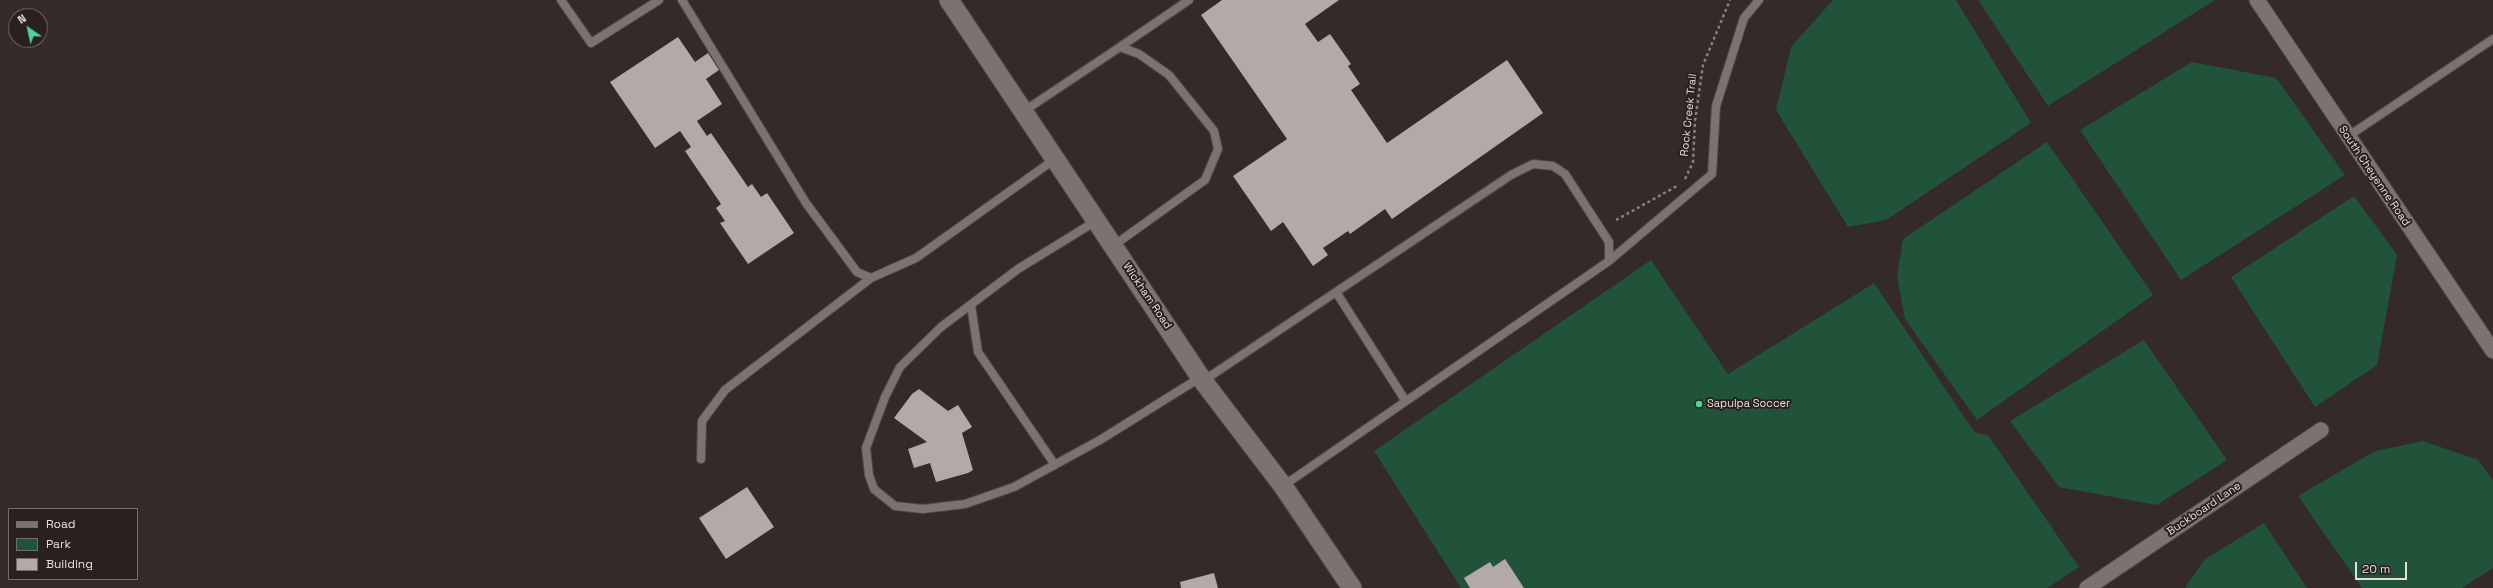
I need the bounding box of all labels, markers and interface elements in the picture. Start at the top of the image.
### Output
north arrow [8,8,48,48]
text: N [15,11,29,27]
street label: Rock Creek Trail [1678,73,1700,157]
street label: South Cheyenne Road [2335,123,2413,229]
street label: Wickham Road [1120,260,1174,332]
place label: Sapulpa Soccer [1707,397,1790,411]
marker: Sapulpa Soccer [1694,399,1704,409]
street label: Buckboard Lane [2165,479,2243,539]
legend [8,508,138,580]
text: Road [46,516,75,532]
text: Park [46,536,71,552]
scale bar [2357,554,2409,580]
text: Building [46,556,93,572]
text: 20 m [2362,561,2390,577]

